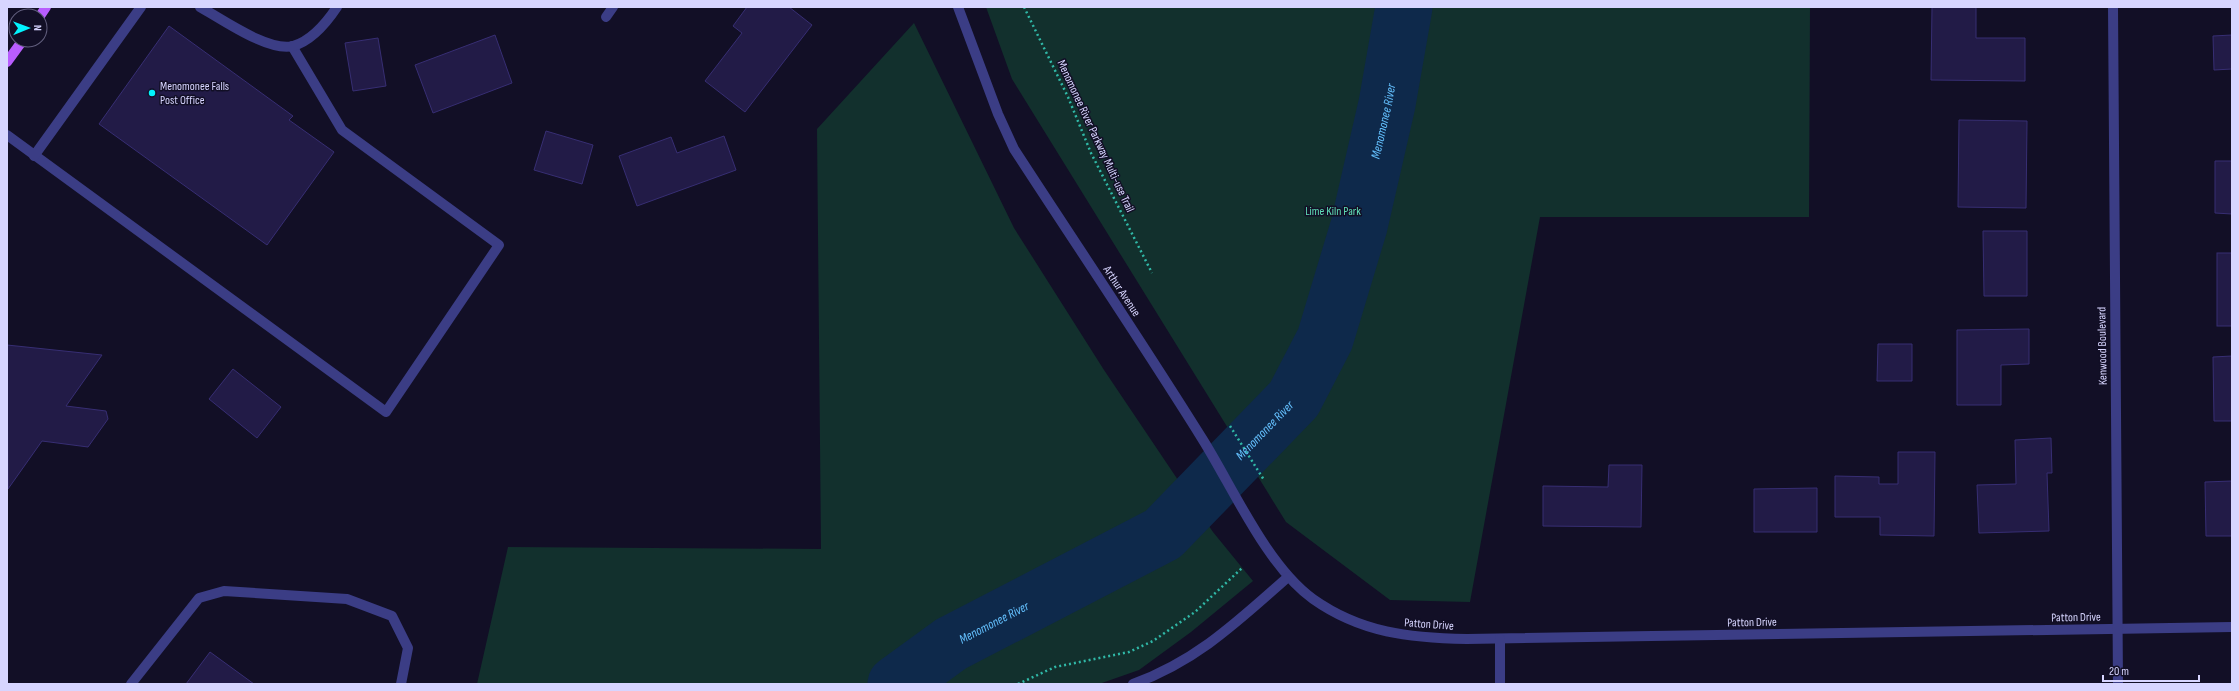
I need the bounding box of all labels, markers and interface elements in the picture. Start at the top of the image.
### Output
north arrow [8,8,48,48]
text: N [31,25,44,31]
street label: Menomonee River Parkway Multi-use Trail [1054,58,1137,215]
place label: Menomonee Falls Post Office [160,79,229,108]
water label: Menomonee River [1368,81,1400,160]
marker: Menomonee Falls Post Office [147,88,157,98]
park label: Lime Kiln Park [1305,204,1361,219]
street label: Arthur Avenue [1099,262,1144,320]
street label: Kenwood Boulevard [2094,307,2111,385]
water label: Menomonee River [1232,397,1298,463]
water label: Menomonee River [957,597,1033,647]
street label: Patton Drive [2051,610,2101,625]
street label: Patton Drive [1404,615,1454,634]
street label: Patton Drive [1727,615,1777,630]
scale bar [2103,657,2199,683]
text: 20 m [2109,664,2129,679]

